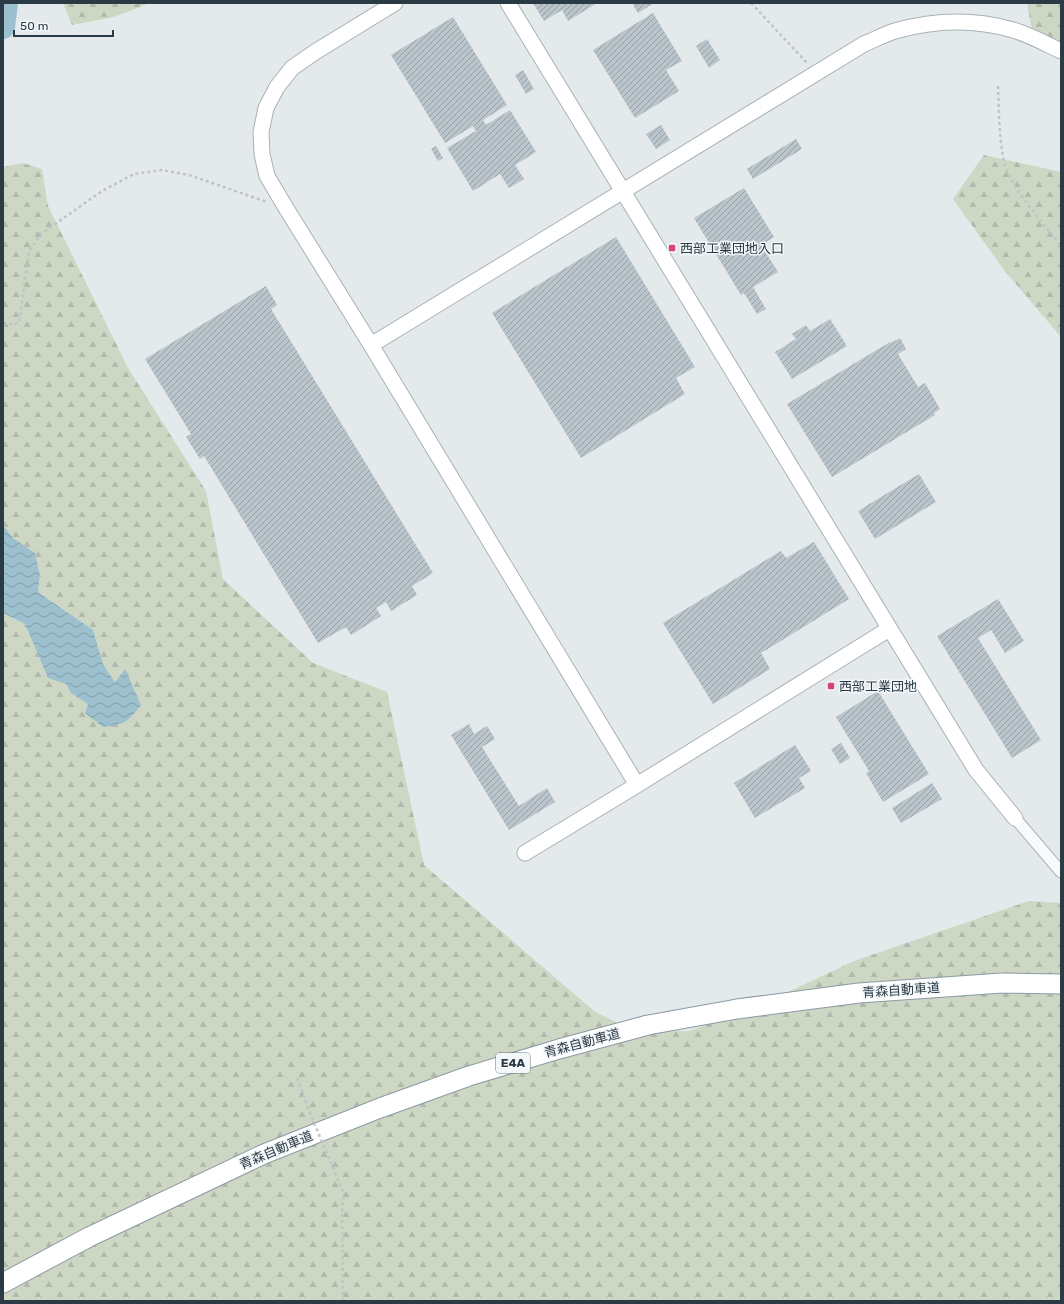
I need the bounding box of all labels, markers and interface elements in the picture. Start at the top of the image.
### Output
scale bar [14,12,113,38]
text: 50 m [20,19,48,33]
place label: 西部工業団地入口 [680,241,784,256]
marker: 西部工業団地入口 [667,243,677,253]
place label: 西部工業団地 [839,679,917,694]
marker: 西部工業団地 [826,681,836,691]
street label: 青森自動車道 [862,980,940,1000]
street label: 青森自動車道 [542,1026,622,1060]
road number: E4A [496,1053,530,1073]
street label: 青森自動車道 [237,1128,315,1172]

